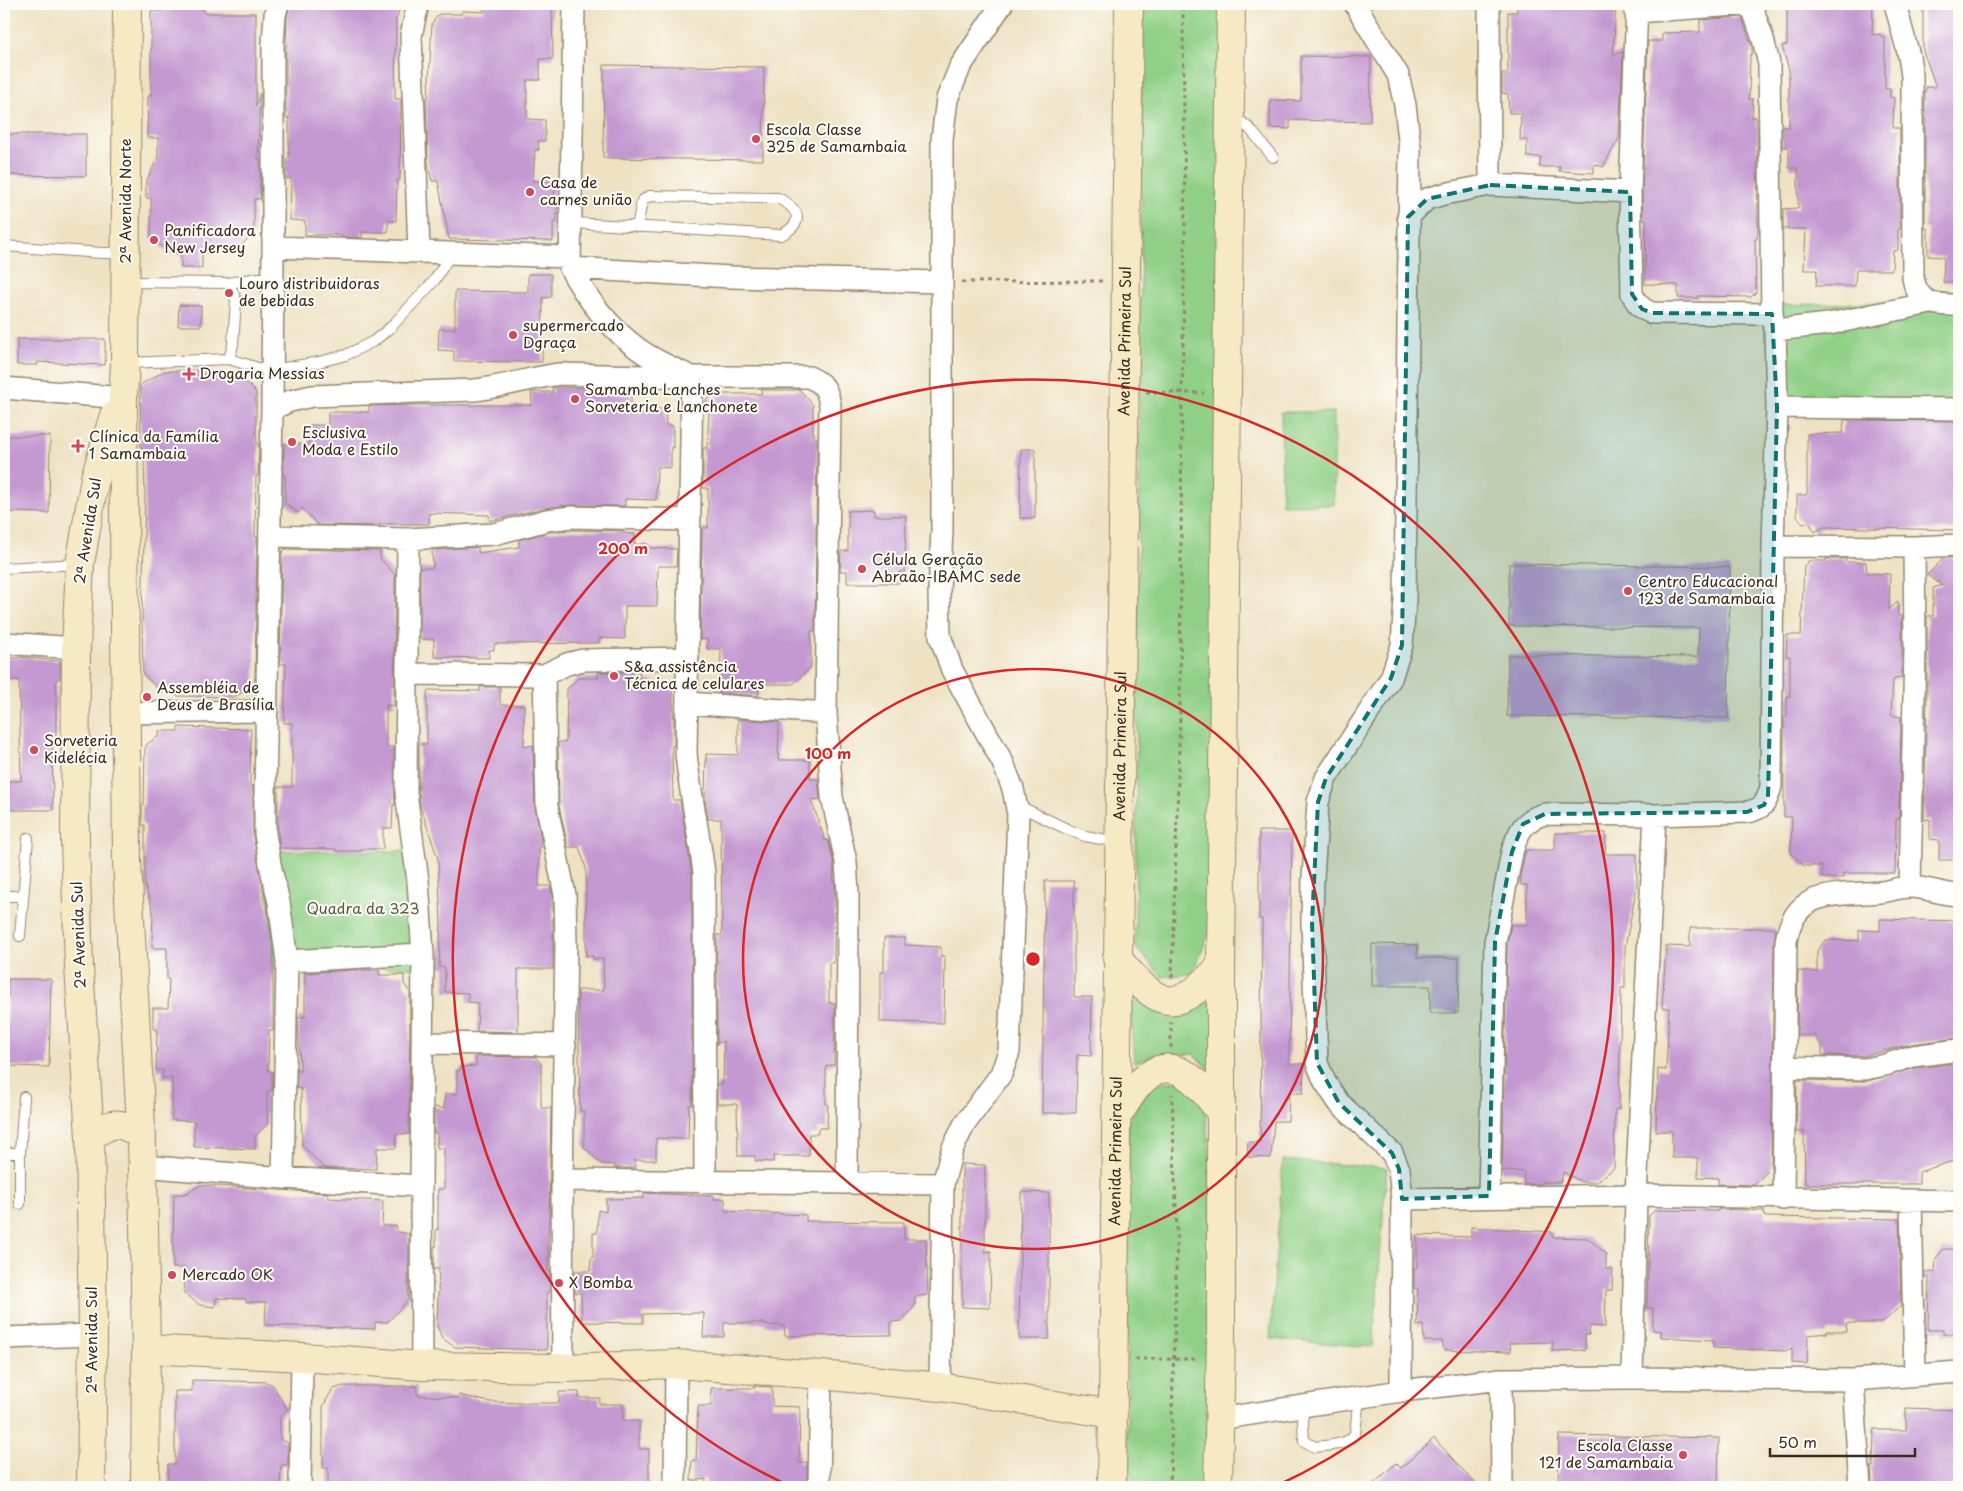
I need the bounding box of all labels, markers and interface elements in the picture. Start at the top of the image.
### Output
place label: Escola Classe 325 de Samambaia [766,117,907,157]
marker: Escola Classe 325 de Samambaia [750,133,762,145]
street label: 2ᵃ Avenida Norte [113,138,136,264]
place label: Casa de carnes união [540,170,632,210]
marker: Casa de carnes união [524,186,536,198]
place label: Panificadora New Jersey [164,218,257,258]
marker: Panificadora New Jersey [148,234,160,246]
street label: Avenida Primeira Sul [1111,266,1136,416]
place label: Louro distribuidoras de bebidas [239,271,380,311]
marker: Louro distribuidoras de bebidas [223,287,235,299]
place label: supermercado Dgraça [523,313,624,353]
marker: supermercado Dgraça [507,329,519,341]
place label: Drogaria Messias [199,361,325,384]
marker: Drogaria Messias [183,368,195,380]
place label: Samamba Lanches Sorveteria e Lanchonete [585,377,758,417]
marker: Samamba Lanches Sorveteria e Lanchonete [569,393,581,405]
place label: Esclusiva Moda e Estilo [302,420,398,460]
place label: Clínica da Família 1 Samambaia [89,424,219,464]
marker: Esclusiva Moda e Estilo [286,436,298,448]
marker: Clínica da Família 1 Samambaia [71,439,85,453]
street label: 2ᵃ Avenida Sul [67,476,106,586]
text: 200 m [598,536,648,559]
place label: Célula Geração Abraão-IBAMC sede [872,547,1021,587]
marker: Célula Geração Abraão-IBAMC sede [856,563,868,575]
place label: Centro Educacional 123 de Samambaia [1638,569,1778,609]
marker: Centro Educacional 123 de Samambaia [1622,585,1634,597]
place label: S&a assistência Técnica de celulares [624,654,764,694]
marker: S&a assistência Técnica de celulares [608,670,620,682]
street label: Avenida Primeira Sul [1107,671,1131,821]
place label: Assembléia de Deus de Brasília [157,675,274,715]
marker: Assembléia de Deus de Brasília [141,691,153,703]
place label: Sorveteria Kidelécia [44,728,118,768]
text: 100 m [805,741,851,764]
marker: Sorveteria Kidelécia [28,744,40,756]
street label: 2ᵃ Avenida Sul [64,881,91,989]
park label: Quadra da 323 [306,896,420,919]
centre of rings [1024,950,1042,968]
street label: Avenida Primeira Sul [1102,1076,1127,1226]
place label: Mercado OK [182,1262,273,1285]
marker: Mercado OK [166,1269,178,1281]
place label: X Bomba [569,1270,634,1293]
marker: X Bomba [553,1277,565,1289]
street label: 2ᵃ Avenida Sul [79,1286,102,1394]
scale bar [1770,1426,1916,1458]
text: 50 m [1778,1430,1817,1453]
place label: Escola Classe 121 de Samambaia [1539,1433,1674,1473]
marker: Escola Classe 121 de Samambaia [1677,1449,1689,1461]

